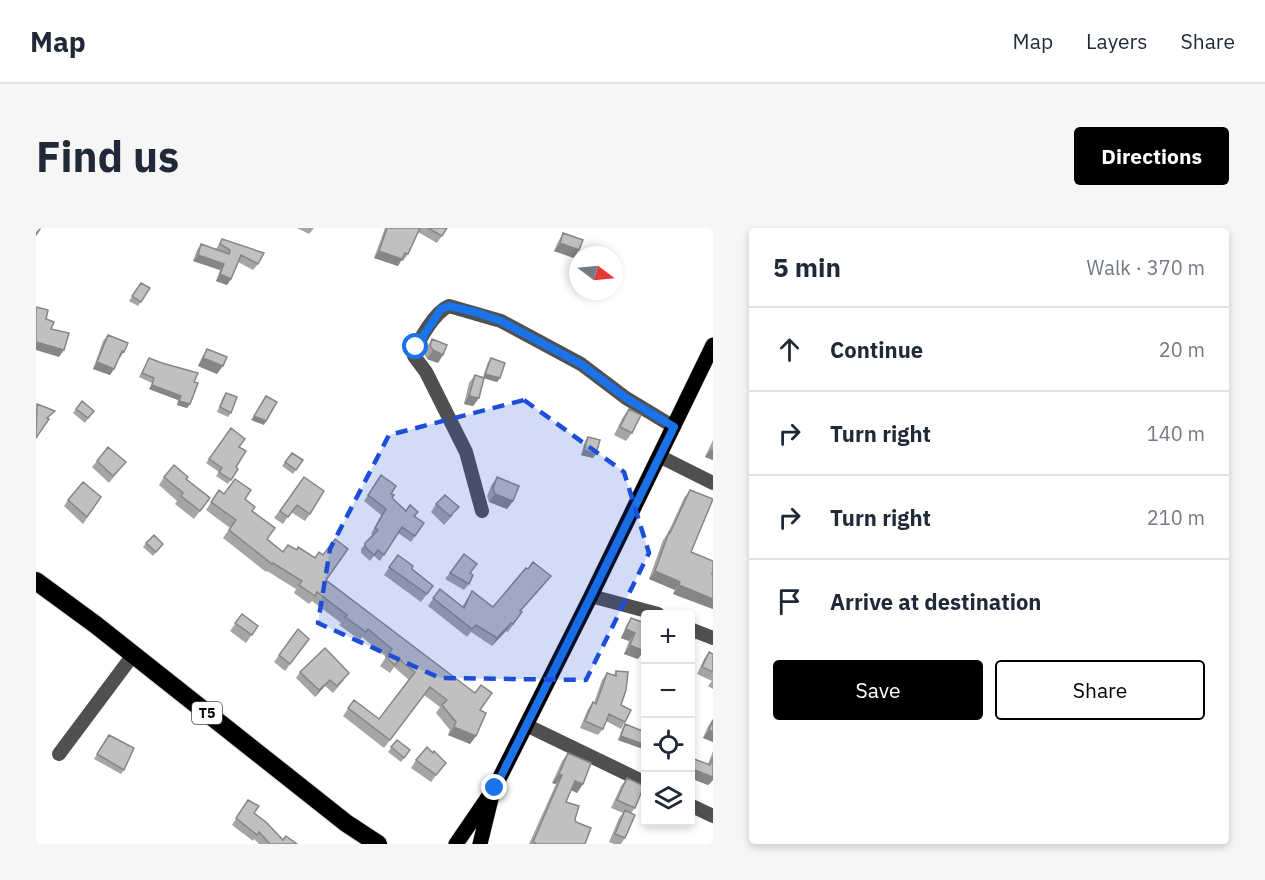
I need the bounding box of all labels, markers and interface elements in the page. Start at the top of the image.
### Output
text: Map [30,23,86,60]
text: Map [1013,27,1053,55]
text: Layers [1086,27,1148,55]
text: Share [1181,27,1235,55]
button: Directions [1074,127,1229,185]
text: Find us [36,129,179,184]
north arrow [569,246,623,300]
text: 5 min [773,250,841,284]
text: Walk · 370 m [1087,254,1205,281]
route start [402,333,428,359]
icon: ahead [773,333,806,366]
text: Continue [830,335,923,364]
text: 20 m [1159,336,1205,363]
icon: right [773,417,806,450]
text: Turn right [830,419,931,448]
text: 140 m [1147,420,1205,447]
icon: right [773,501,806,534]
text: Turn right [830,503,931,532]
text: 210 m [1147,504,1205,531]
icon: arrive [773,585,806,618]
text: Arrive at destination [830,587,1041,616]
map controls [641,610,695,826]
button: + [641,610,695,664]
button: Save [773,660,983,720]
button: Share [995,660,1205,720]
button: − [641,664,695,718]
road number: T5 [192,702,222,724]
button: locate [641,718,695,772]
button: layers [641,772,695,826]
route end [481,774,507,800]

